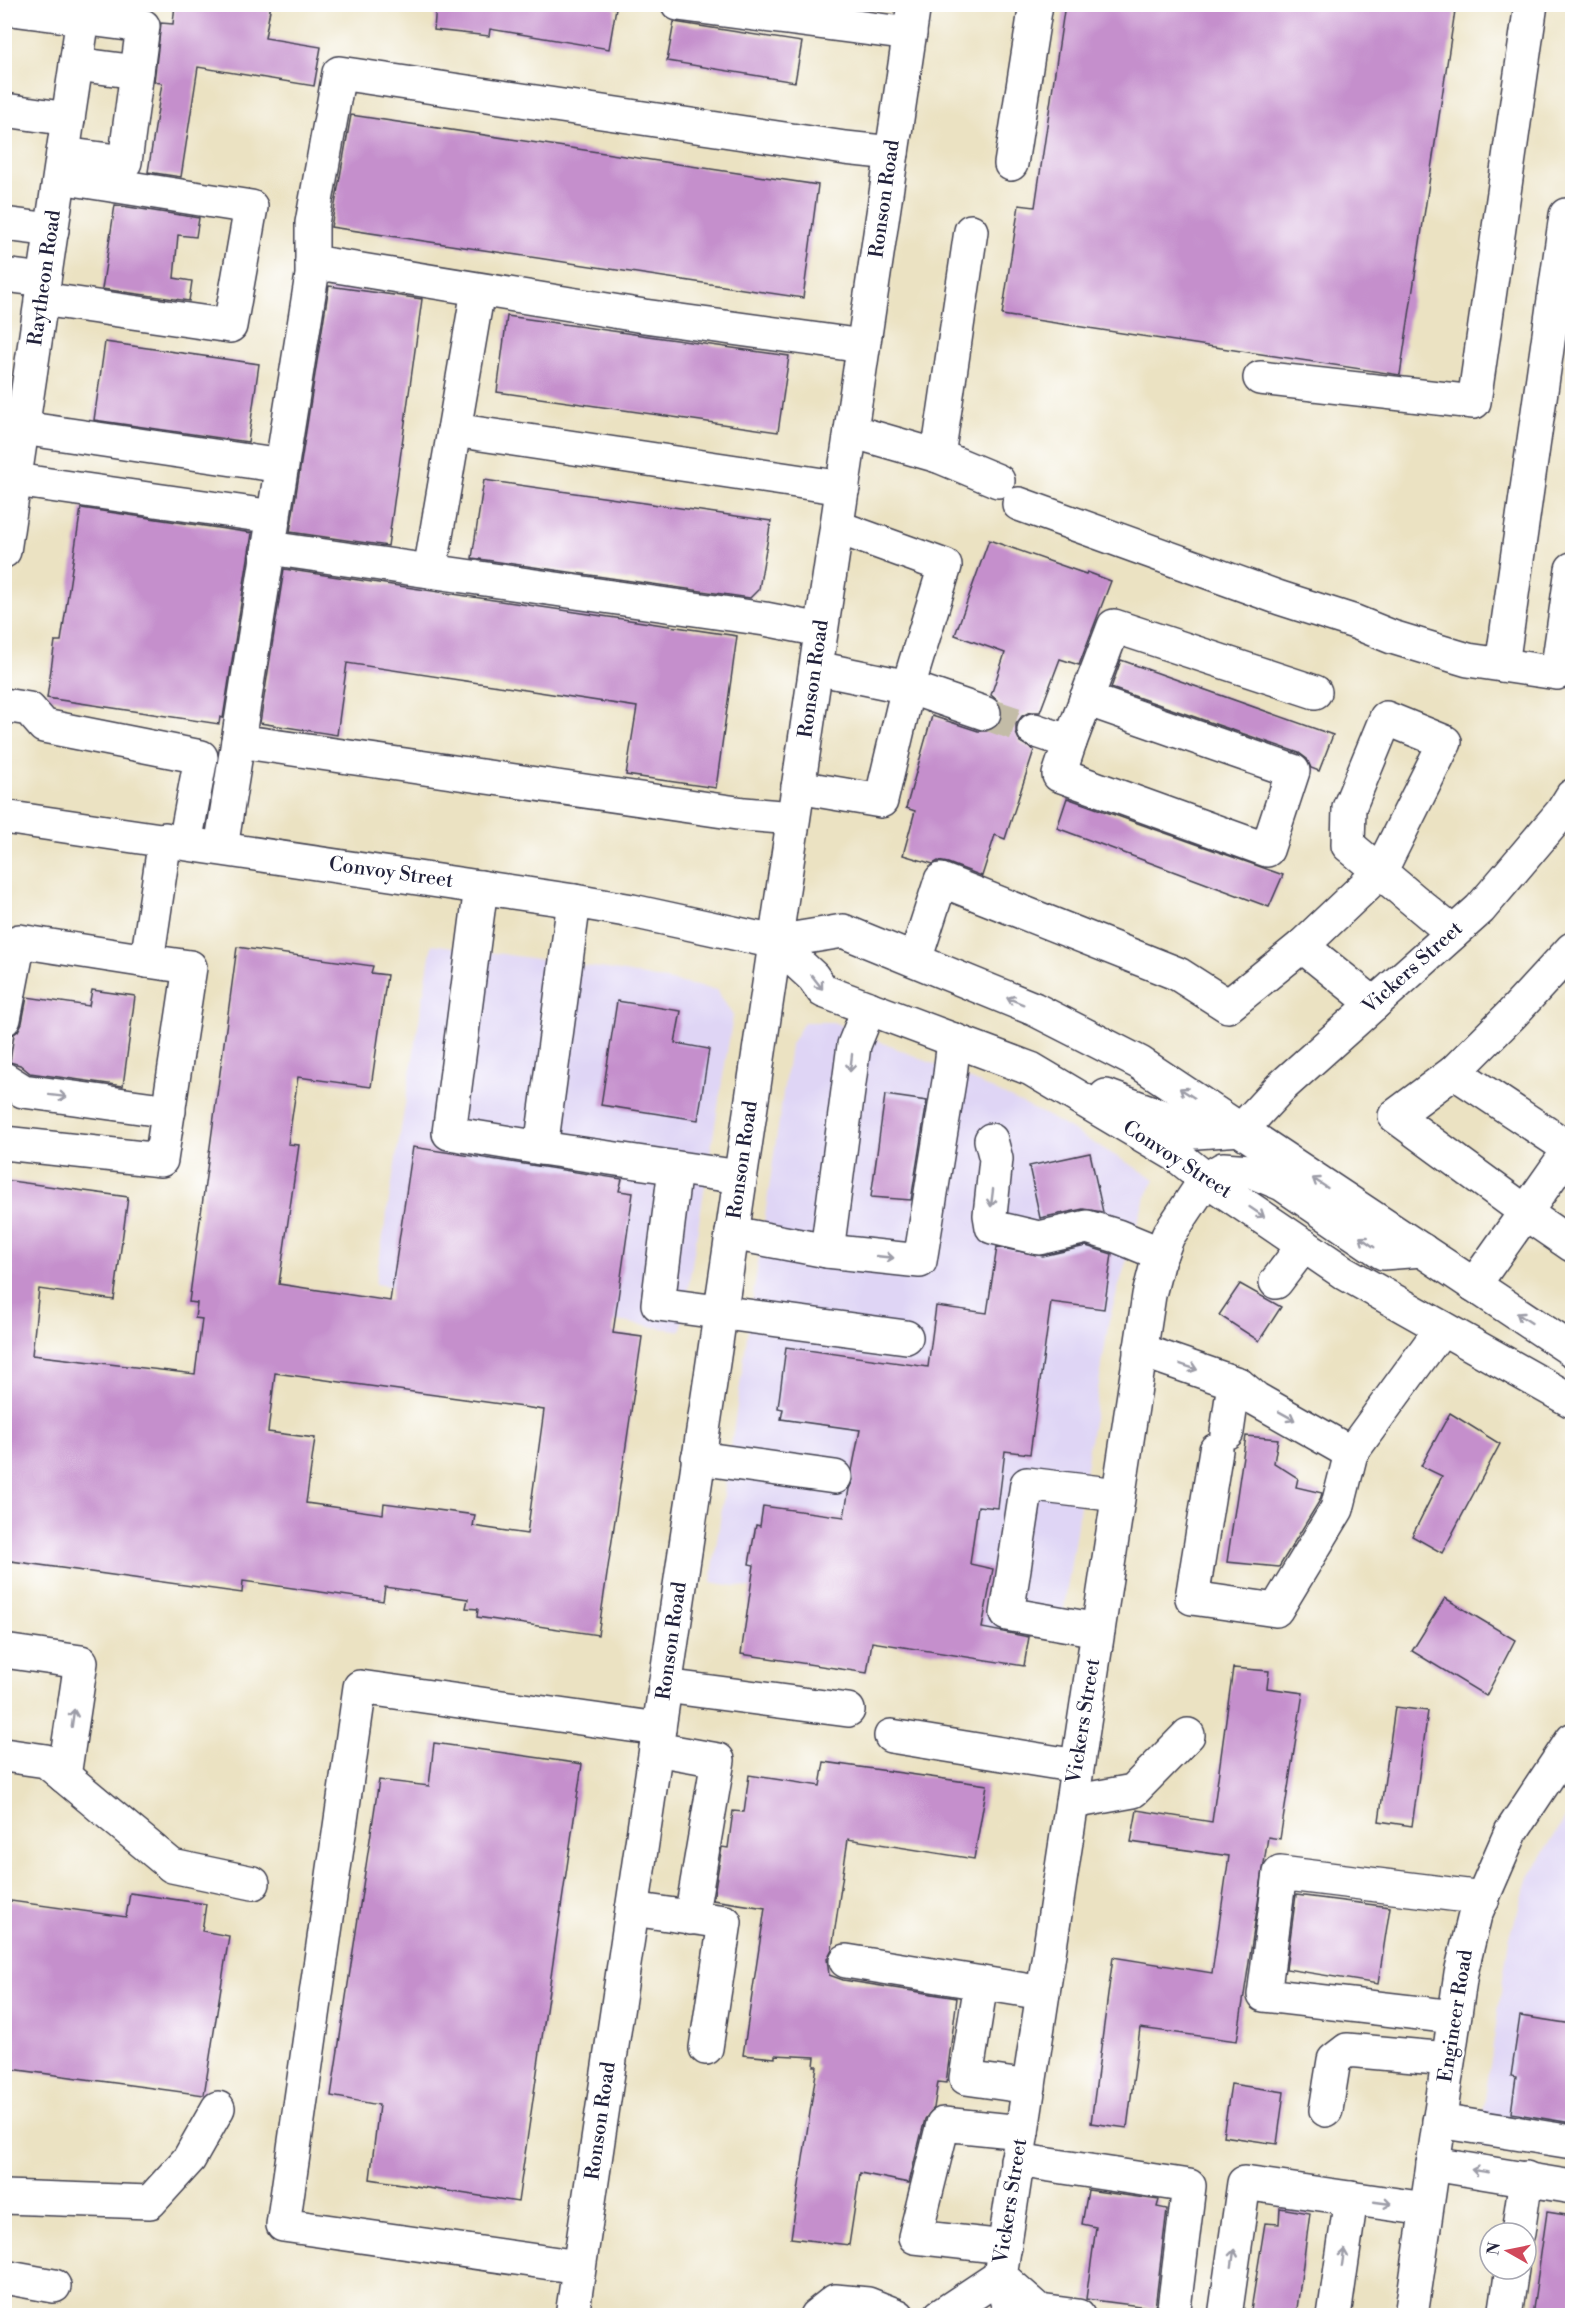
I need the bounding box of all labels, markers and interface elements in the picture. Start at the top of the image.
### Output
street label: Ronson Road [864,138,906,260]
street label: Raytheon Road [23,208,67,348]
street label: Ronson Road [793,618,835,740]
street label: Convoy Street [327,852,455,894]
street label: Vickers Street [1357,917,1468,1020]
one-way arrow [810,974,823,990]
one-way arrow [1006,995,1025,1006]
one-way arrow [846,1053,857,1072]
one-way arrow [1179,1087,1195,1099]
one-way arrow [48,1091,68,1102]
street label: Ronson Road [722,1099,764,1221]
street label: Convoy Street [1118,1115,1236,1205]
one-way arrow [1312,1177,1329,1190]
one-way arrow [986,1187,997,1207]
one-way arrow [1248,1207,1265,1219]
one-way arrow [1359,1236,1376,1248]
one-way arrow [875,1252,895,1263]
one-way arrow [1516,1312,1533,1324]
one-way arrow [1179,1362,1198,1373]
one-way arrow [1278,1410,1295,1422]
street label: Ronson Road [651,1580,693,1702]
street label: Vickers Street [1062,1657,1106,1786]
one-way arrow [67,1709,78,1728]
street label: Engineer Road [1433,1947,1479,2084]
street label: Ronson Road [580,2060,622,2182]
street label: Vickers Street [989,2137,1033,2266]
one-way arrow [1470,2165,1490,2176]
one-way arrow [1373,2198,1392,2209]
north arrow [1478,2221,1538,2281]
text: N [1483,2241,1505,2257]
one-way arrow [1228,2248,1239,2268]
one-way arrow [1337,2248,1348,2268]

